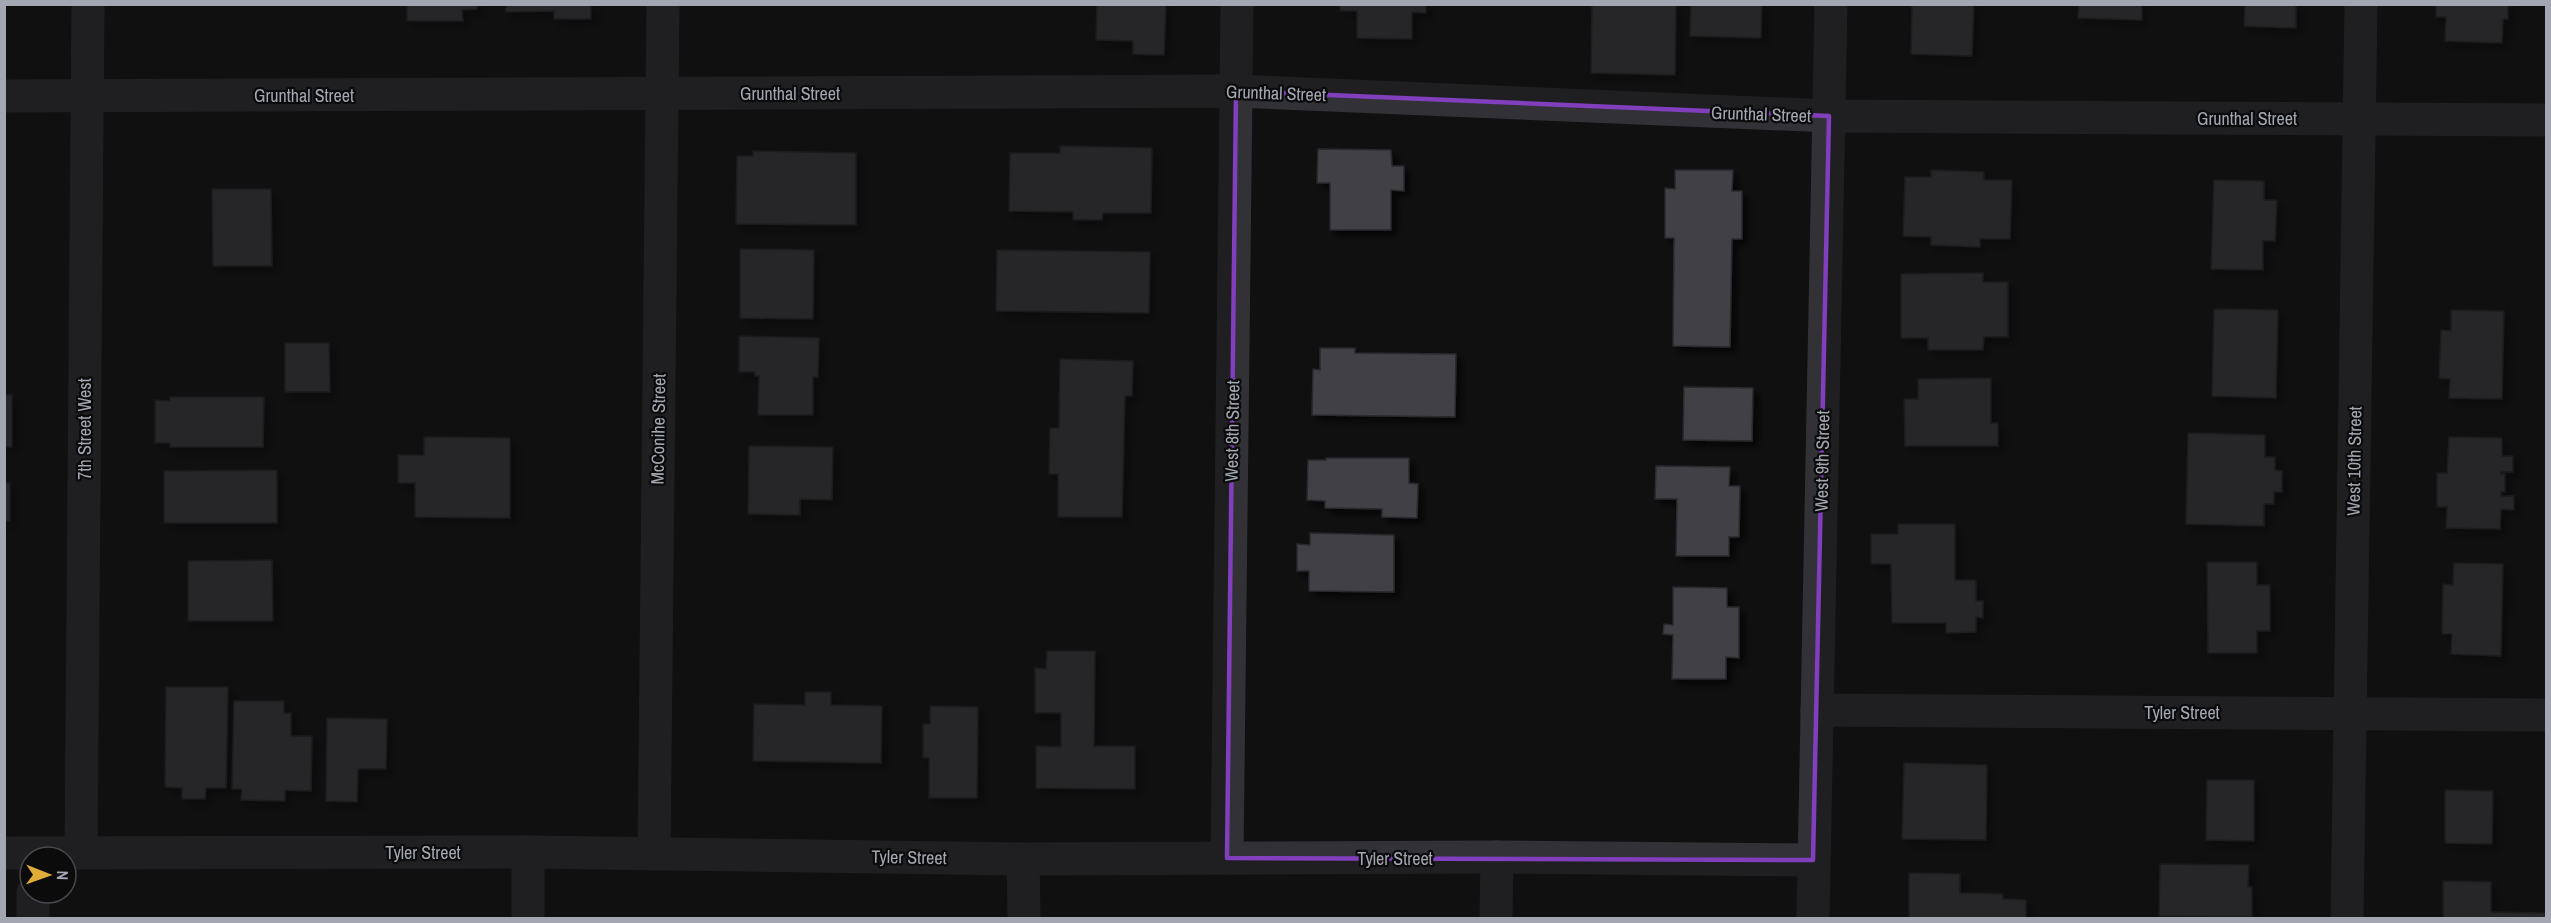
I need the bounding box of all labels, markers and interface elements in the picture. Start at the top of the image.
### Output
street label: Grunthal Street [1226,79,1326,107]
street label: Grunthal Street [740,81,840,106]
street label: Grunthal Street [254,83,354,108]
street label: Grunthal Street [1711,100,1811,128]
street label: Grunthal Street [2197,106,2297,131]
street label: McConihe Street [645,373,671,485]
street label: 7th Street West [72,378,97,480]
street label: West 8th Street [1219,380,1245,482]
street label: West 10th Street [2341,406,2367,516]
street label: West 9th Street [1809,410,1835,512]
street label: Tyler Street [2144,700,2220,725]
street label: Tyler Street [385,840,461,865]
street label: Tyler Street [871,844,947,870]
north arrow [18,845,78,905]
street label: Tyler Street [1357,846,1433,871]
text: N [52,870,74,880]

